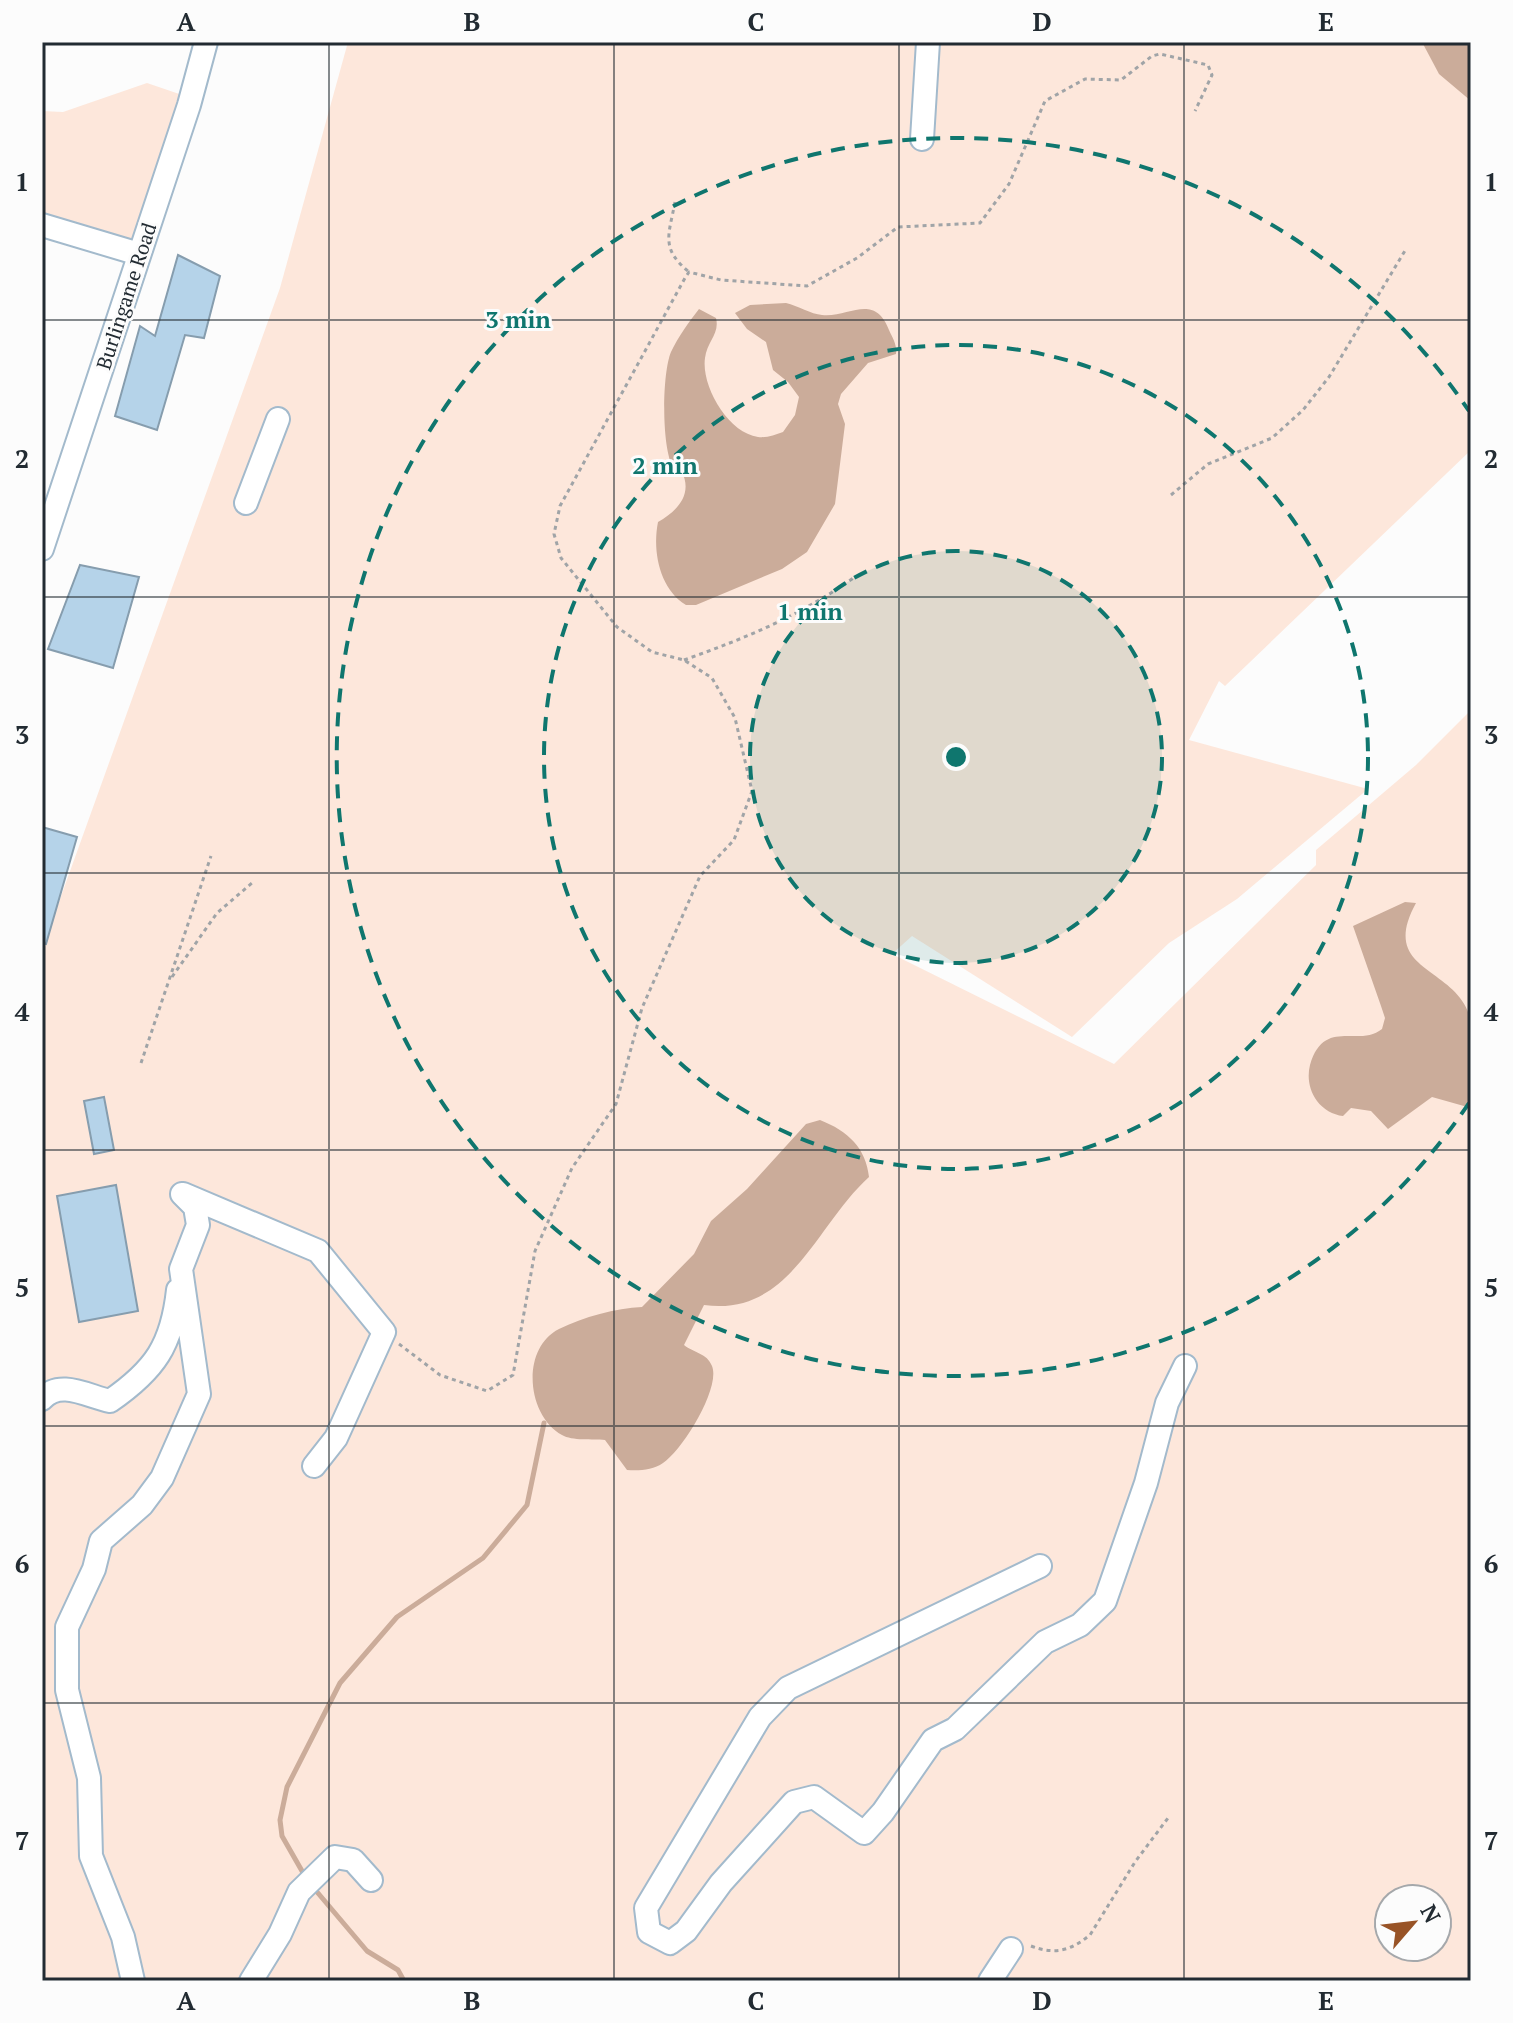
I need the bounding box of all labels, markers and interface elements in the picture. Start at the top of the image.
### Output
text: A [177,4,196,38]
text: B [464,4,480,38]
text: C [748,4,764,38]
text: D [1032,4,1052,38]
text: E [1318,4,1334,38]
text: 1 [15,164,29,198]
text: 1 [1484,164,1498,198]
street label: Burlingame Road [90,219,162,373]
text: 3 min [485,303,551,335]
text: 2 [15,441,29,475]
text: 2 [1484,441,1498,475]
text: 2 min [632,449,698,481]
text: 1 min [777,595,843,627]
text: 3 [15,717,29,751]
text: 3 [1484,717,1498,751]
centre of rings [942,743,970,771]
text: 4 [15,994,30,1028]
text: 4 [1484,994,1499,1028]
text: 5 [15,1270,29,1304]
text: 5 [1484,1270,1498,1304]
text: 6 [15,1546,29,1580]
text: 6 [1484,1546,1498,1580]
text: 7 [15,1823,29,1857]
text: 7 [1484,1823,1498,1857]
north arrow [1373,1883,1453,1963]
text: N [1414,1899,1448,1928]
text: A [177,1983,196,2017]
text: B [464,1983,480,2017]
text: C [748,1983,764,2017]
text: D [1032,1983,1052,2017]
text: E [1318,1983,1334,2017]

